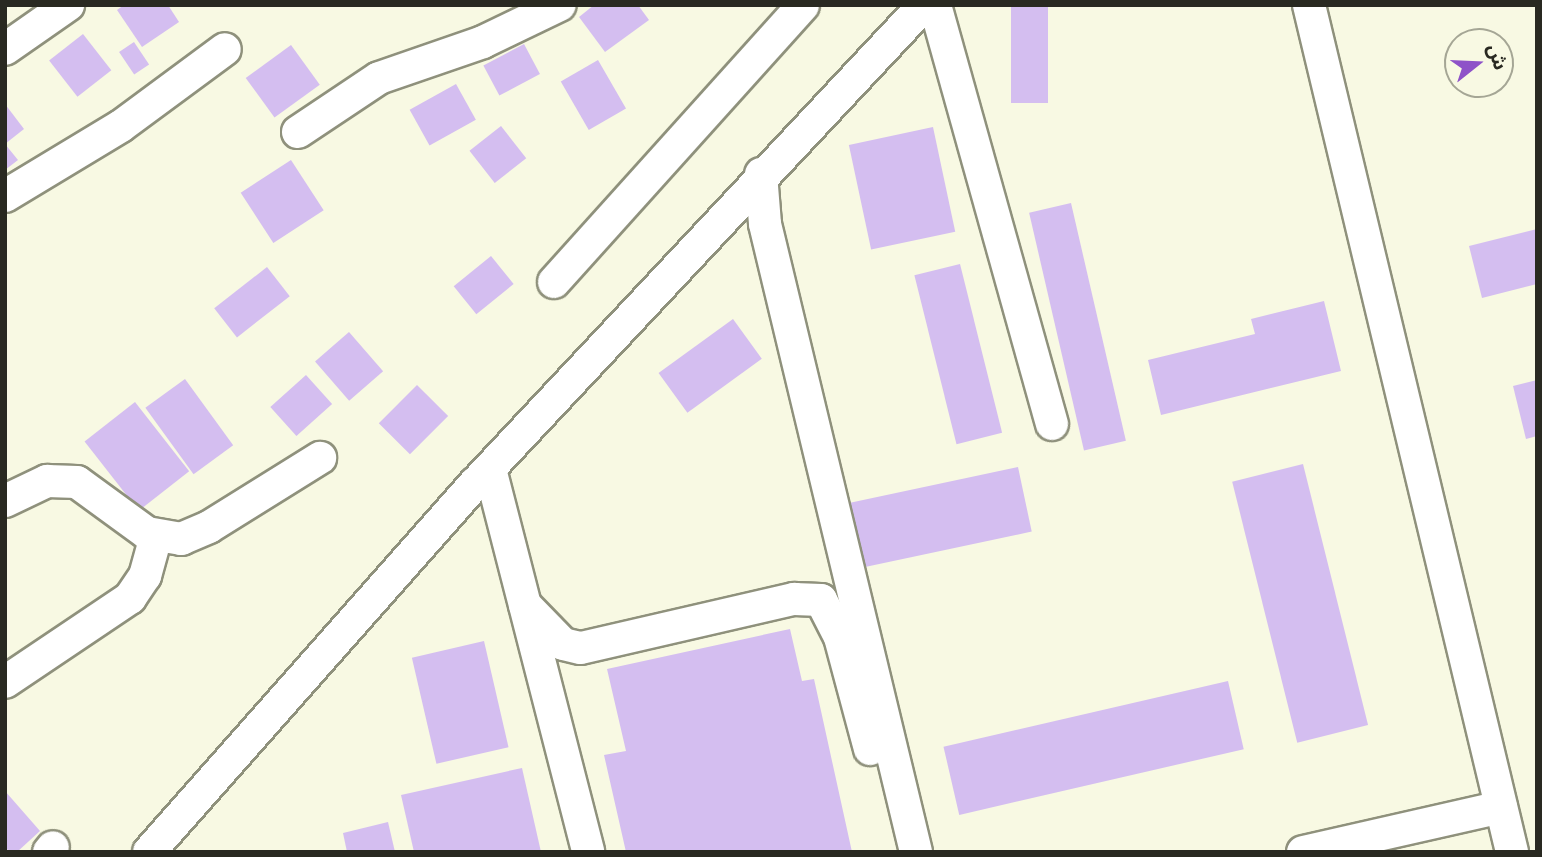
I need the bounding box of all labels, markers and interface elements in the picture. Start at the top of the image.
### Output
north arrow [1444,28,1514,98]
text: ش [1483,41,1513,73]

